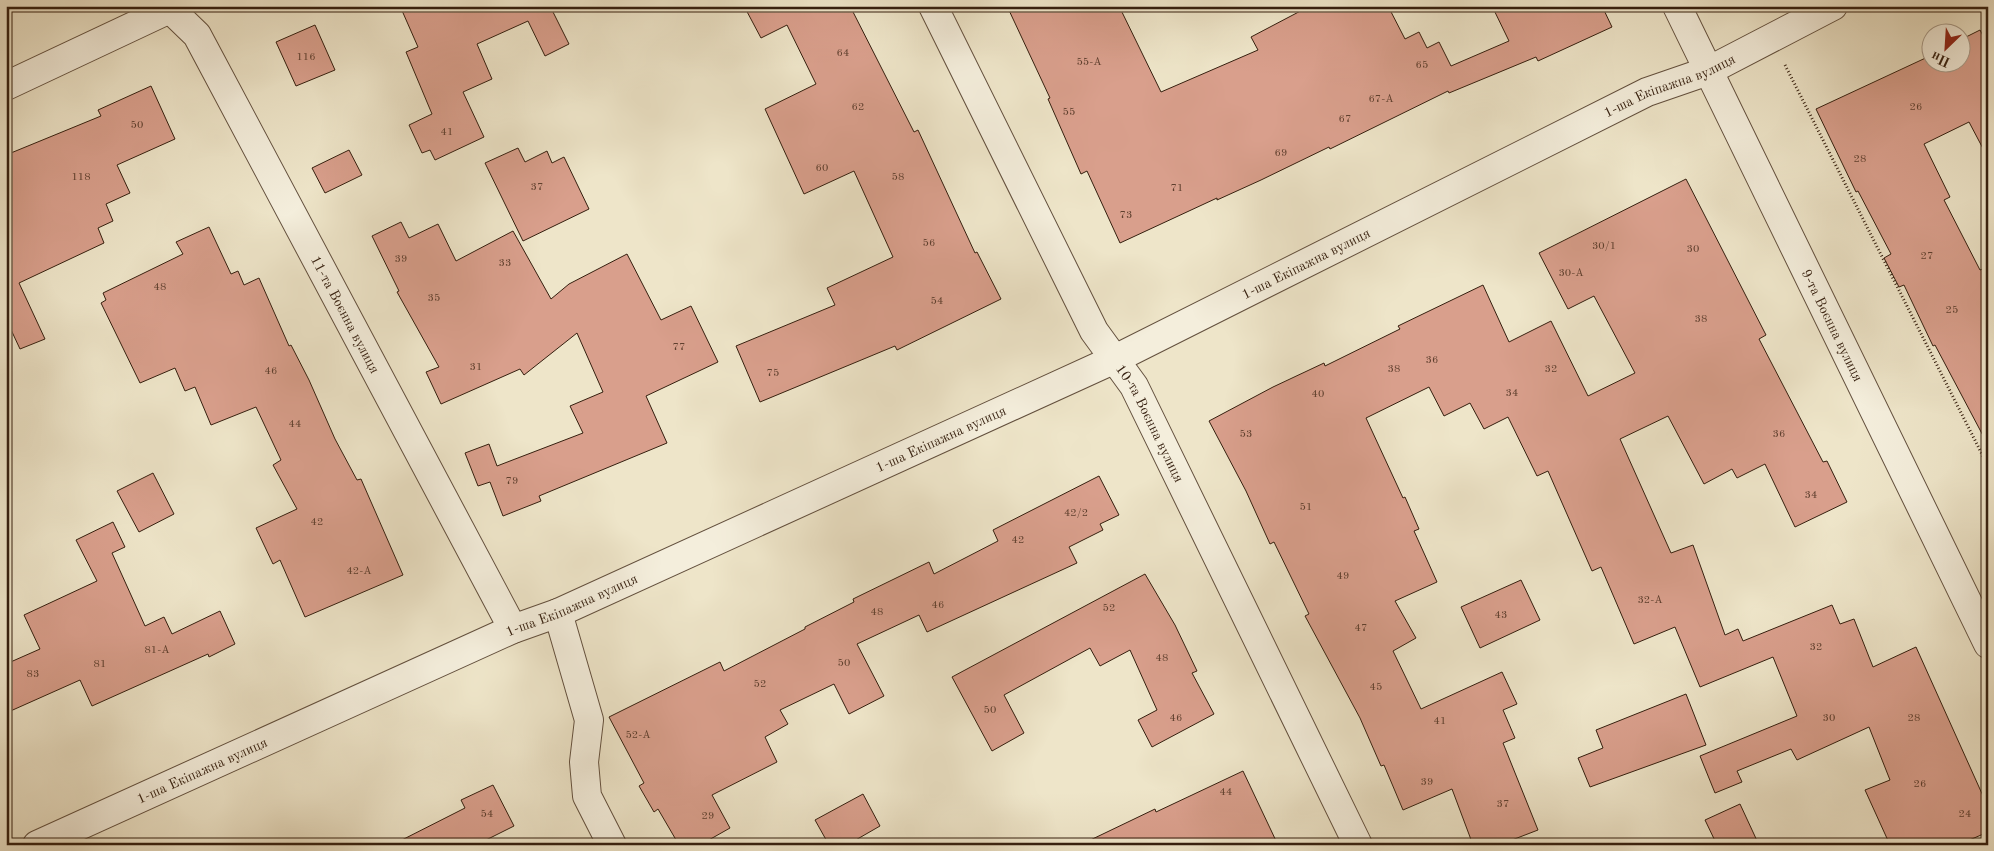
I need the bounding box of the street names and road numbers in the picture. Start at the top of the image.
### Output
street label: 1-ша Екіпажна вулиця [1602,52,1738,121]
street label: 1-ша Екіпажна вулиця [1240,226,1372,302]
street label: 11-та Воєнна вулиця [308,254,382,376]
street label: 9-та Воєнна вулиця [1798,267,1865,384]
street label: 10-та Воєнна вулиця [1113,362,1186,485]
street label: 1-ша Екіпажна вулиця [874,404,1008,475]
street label: 1-ша Екіпажна вулиця [504,572,640,639]
street label: 1-ша Екіпажна вулиця [135,736,270,807]

